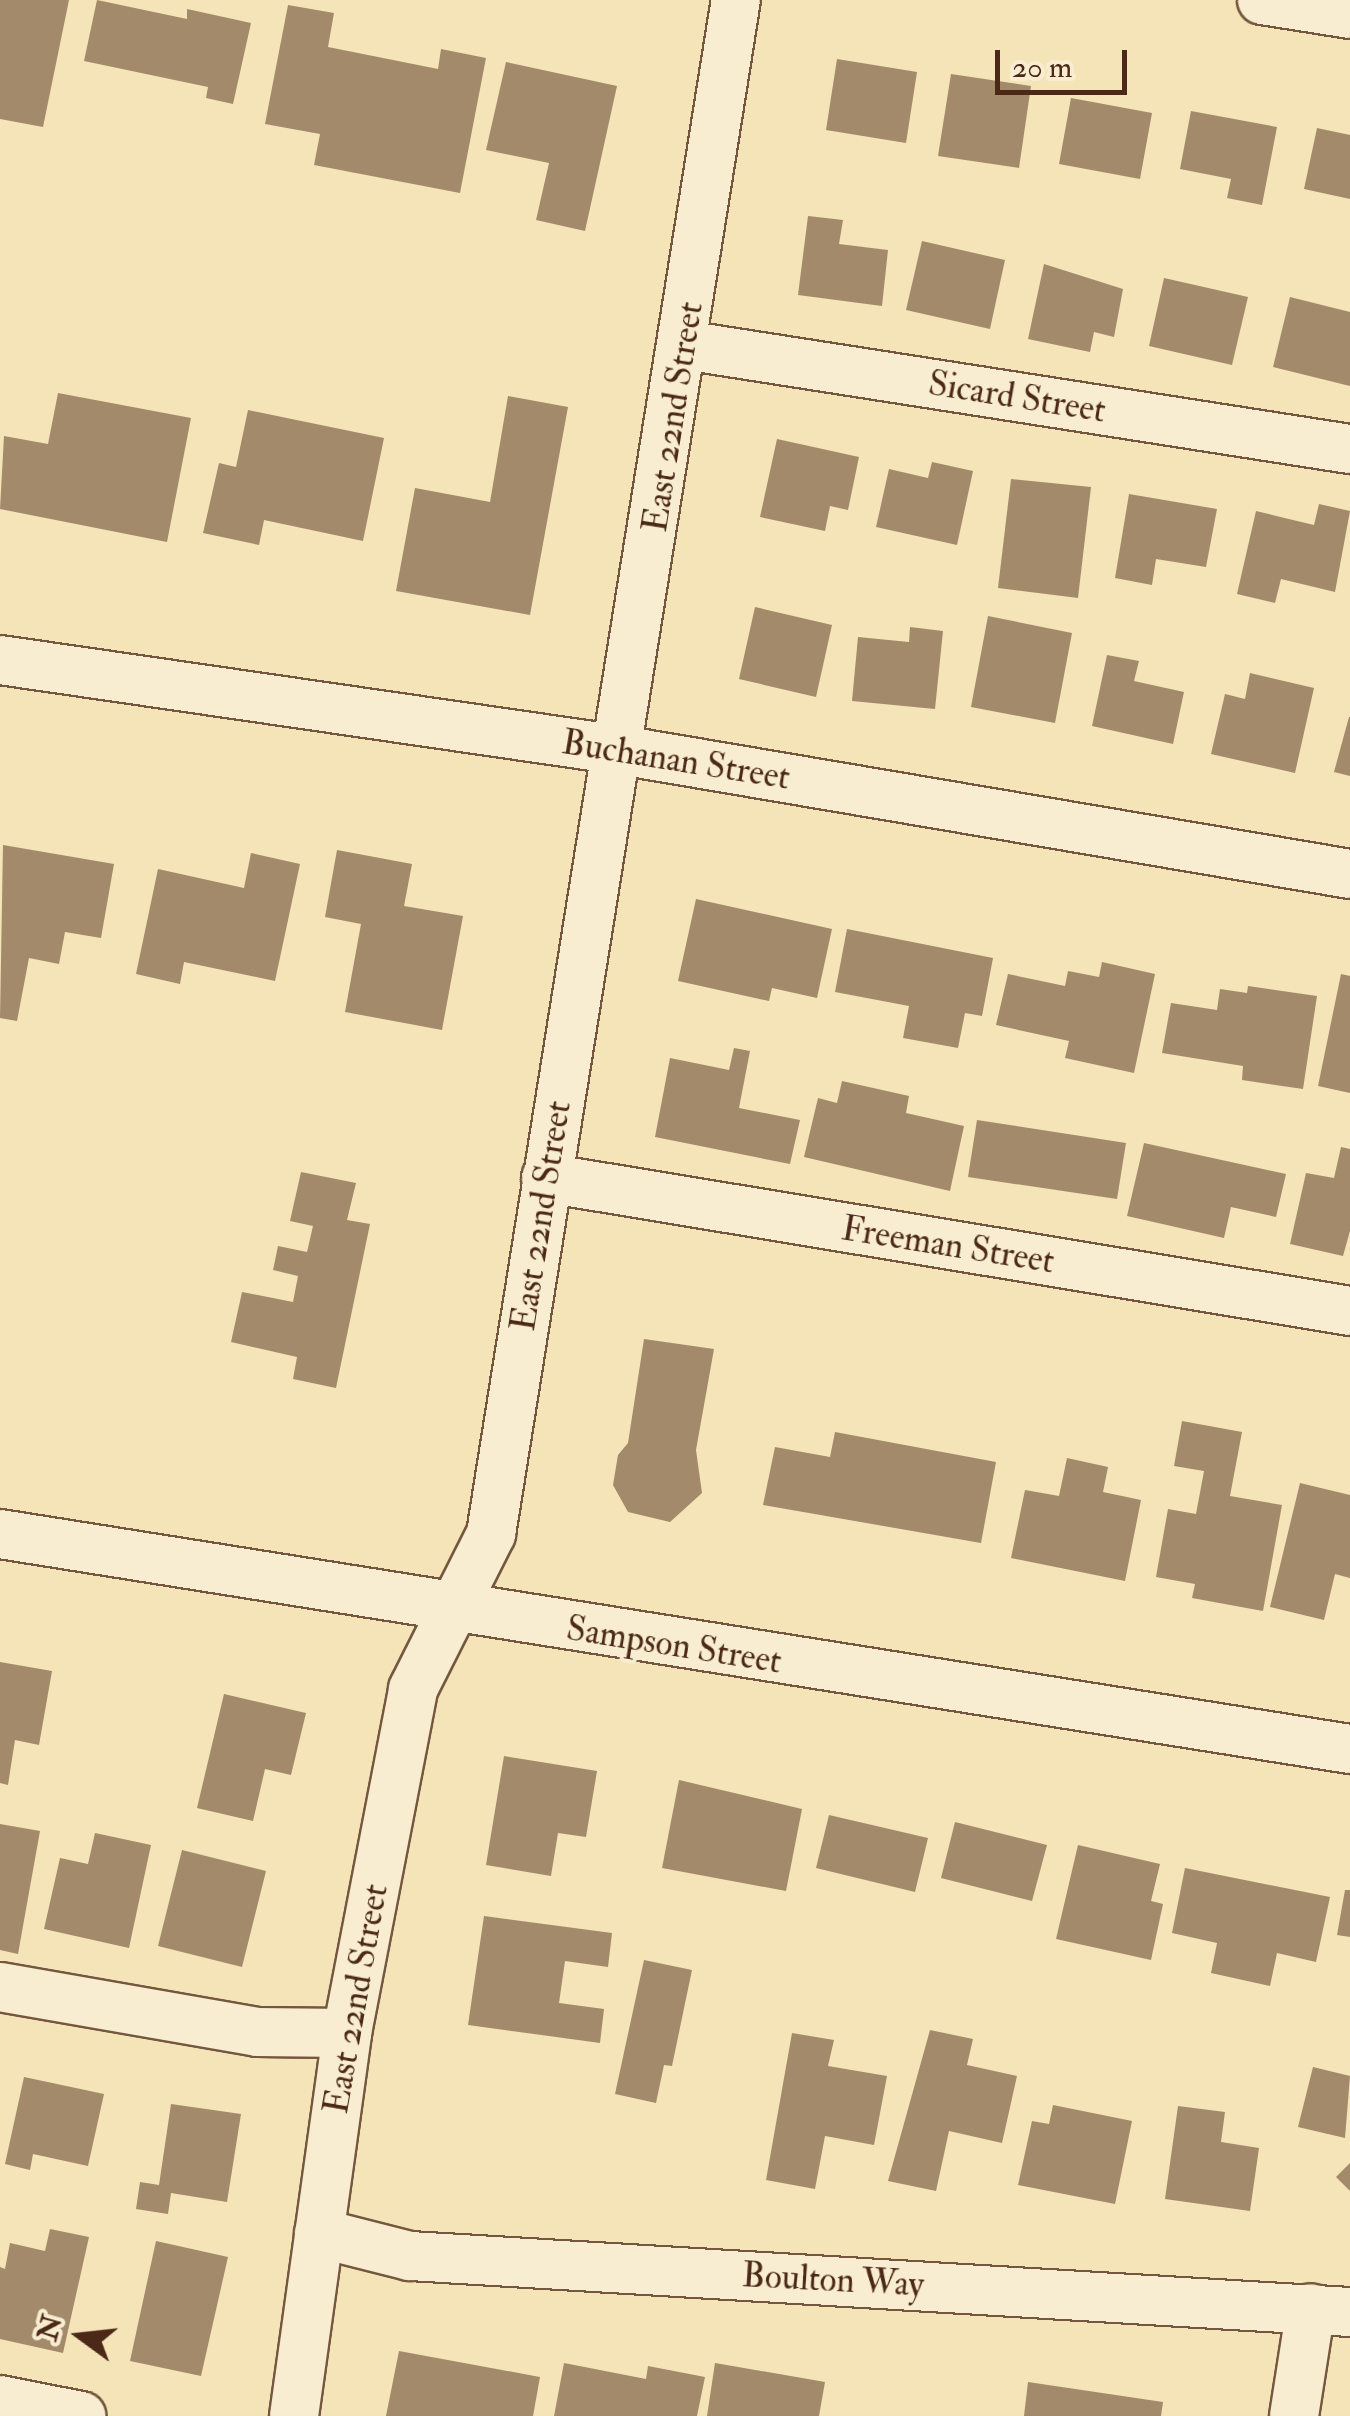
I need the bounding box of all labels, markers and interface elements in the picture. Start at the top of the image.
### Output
scale bar [1000,30,1132,92]
text: 20 m [1012,49,1072,86]
street label: East 22nd Street [634,299,712,535]
street label: Sicard Street [925,362,1109,432]
street label: Buchanan Street [559,721,793,799]
street label: East 22nd Street [502,1098,580,1334]
street label: Freeman Street [839,1207,1057,1283]
street label: Sampson Street [563,1607,785,1683]
street label: East 22nd Street [315,1881,397,2117]
street label: Boulton Way [741,2254,925,2306]
north arrow [30,2286,130,2386]
text: N [30,2311,71,2345]

